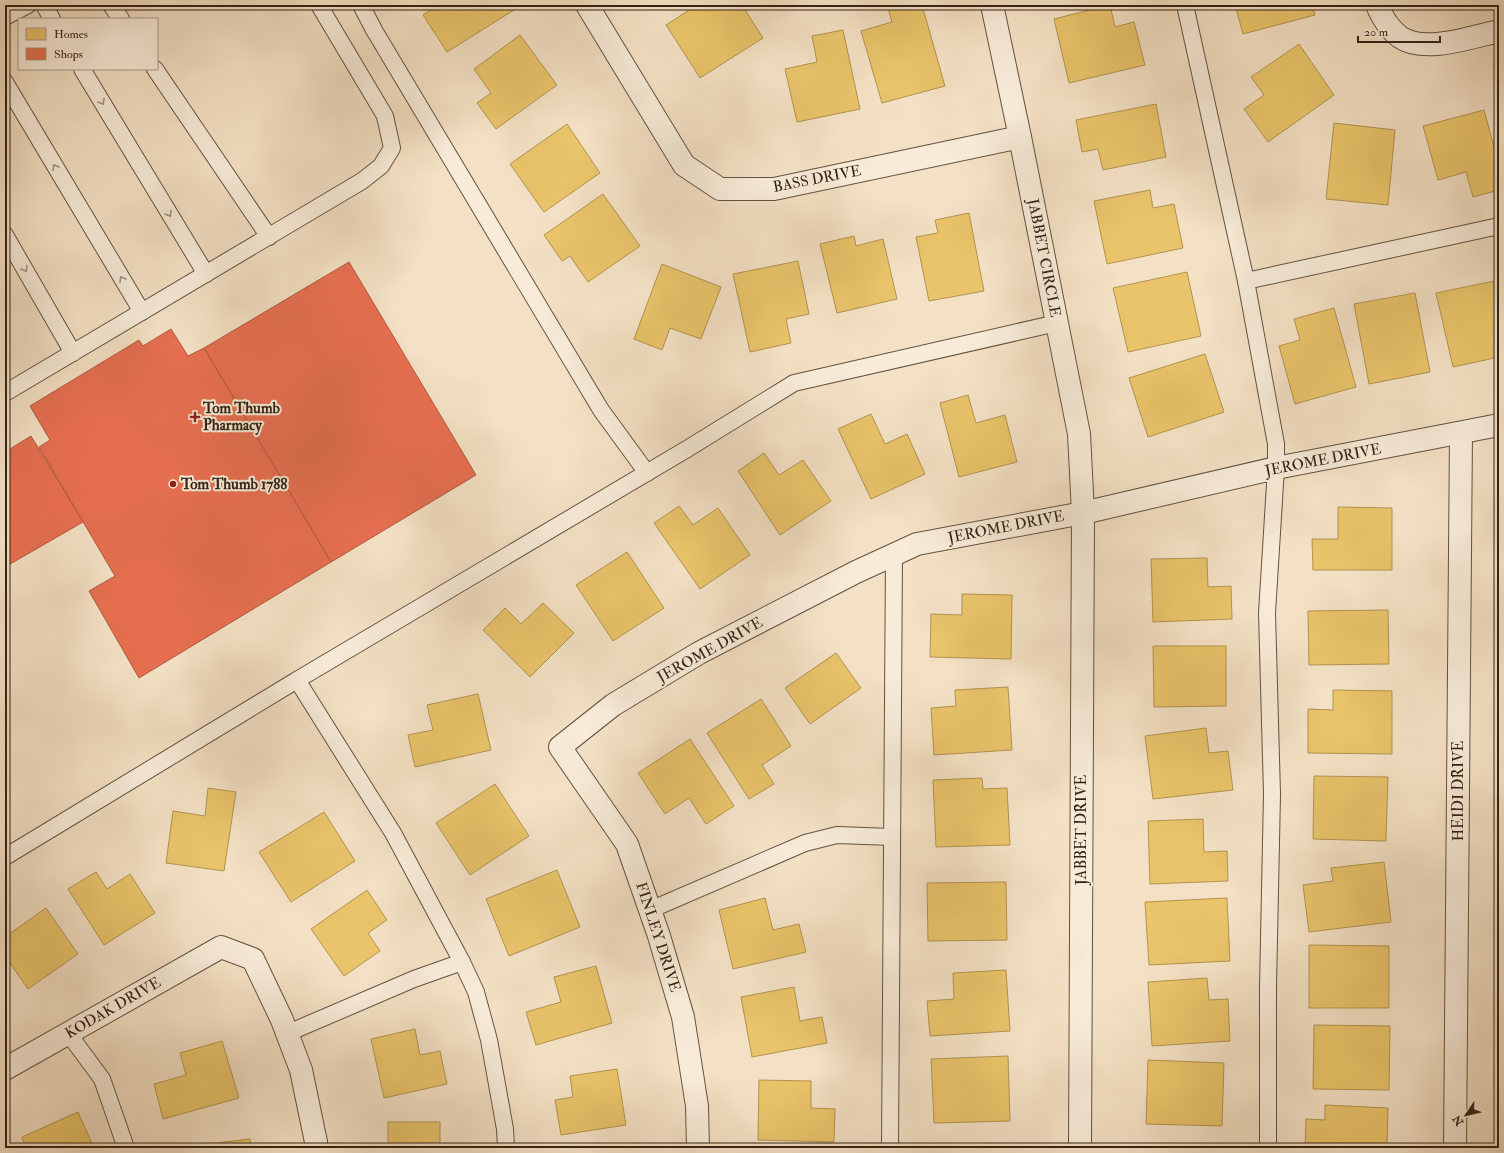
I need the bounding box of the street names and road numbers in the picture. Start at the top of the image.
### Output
street label: BASS DRIVE [771,161,863,197]
street label: JABBET CIRCLE [1022,196,1065,319]
street label: JEROME DRIVE [1262,439,1383,482]
street label: JEROME DRIVE [945,506,1066,549]
street label: JEROME DRIVE [653,613,767,688]
street label: HEIDI DRIVE [1449,740,1468,841]
street label: JABBET DRIVE [1072,775,1092,886]
street label: FINLEY DRIVE [631,880,685,994]
street label: KODAK DRIVE [62,973,164,1043]

